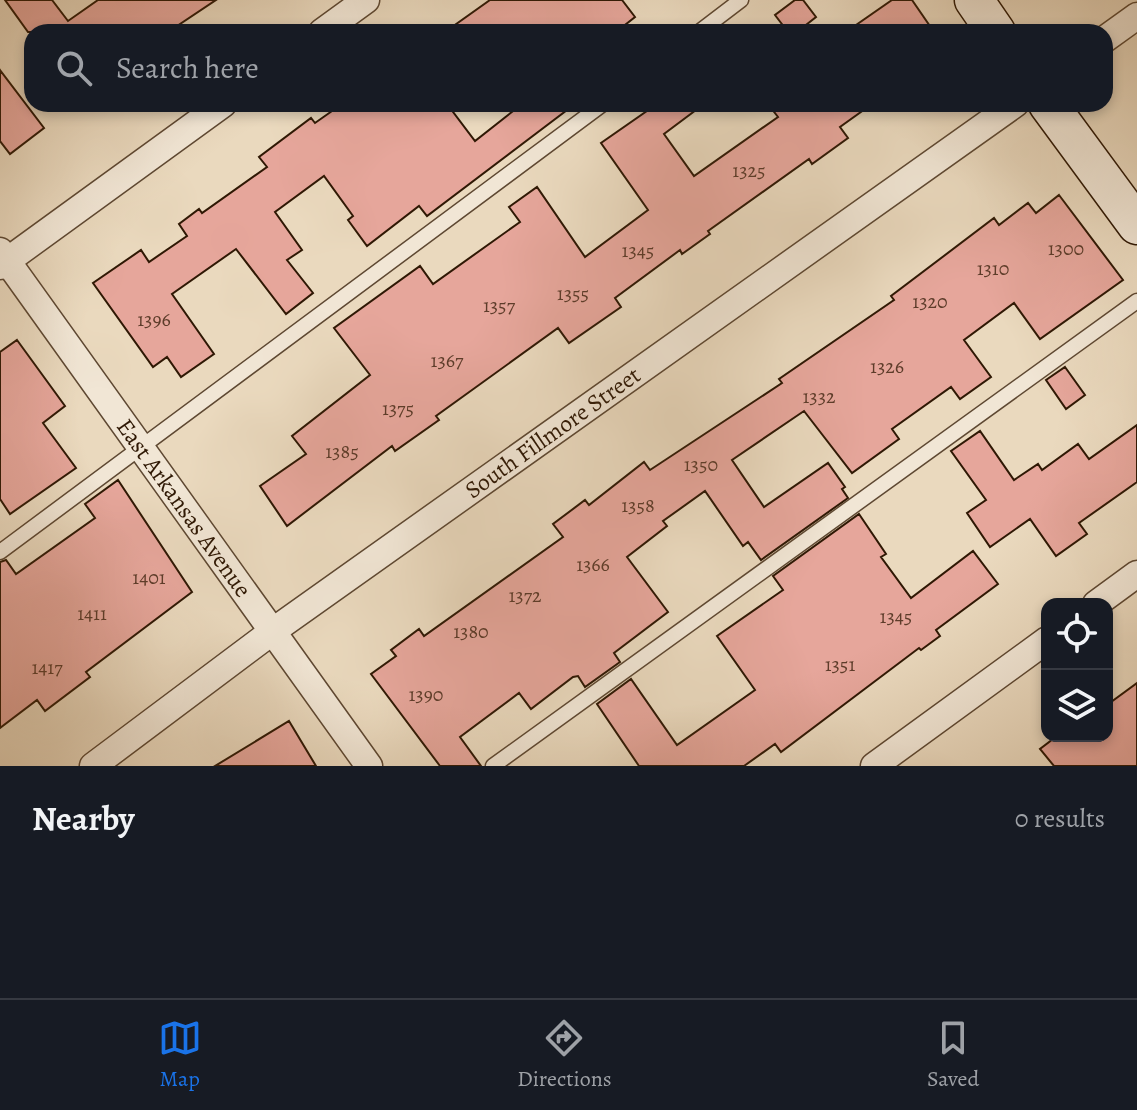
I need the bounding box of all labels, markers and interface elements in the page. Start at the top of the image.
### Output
search box [24,24,1113,112]
icon: search [52,46,96,90]
text: Search here [116,48,259,88]
house number: 1325 [732,157,766,184]
house number: 1300 [1048,235,1084,262]
house number: 1345 [622,237,654,264]
house number: 1310 [977,255,1009,282]
house number: 1355 [557,280,589,307]
house number: 1320 [912,288,948,315]
house number: 1357 [483,292,516,319]
house number: 1396 [137,306,171,333]
house number: 1367 [431,347,464,374]
house number: 1326 [870,353,904,380]
street label: South Fillmore Street [458,359,647,506]
house number: 1332 [803,383,836,410]
house number: 1375 [382,395,414,422]
street label: East Arkansas Avenue [109,412,259,604]
house number: 1385 [325,438,359,465]
house number: 1350 [684,451,718,478]
house number: 1358 [621,492,655,519]
house number: 1366 [576,551,610,578]
house number: 1401 [132,564,166,591]
house number: 1372 [508,582,542,609]
map controls [1041,598,1113,742]
button: locate [1041,598,1113,670]
house number: 1411 [77,600,107,627]
house number: 1345 [880,603,912,630]
house number: 1380 [453,618,489,645]
house number: 1351 [825,651,855,678]
house number: 1417 [31,654,63,681]
button: layers [1041,670,1113,742]
house number: 1390 [409,681,443,708]
text: Nearby [32,795,135,842]
text: 0 results [1015,801,1105,836]
tab: Map [158,1016,202,1094]
tab: Directions [517,1016,612,1094]
tab: Saved [927,1016,979,1094]

